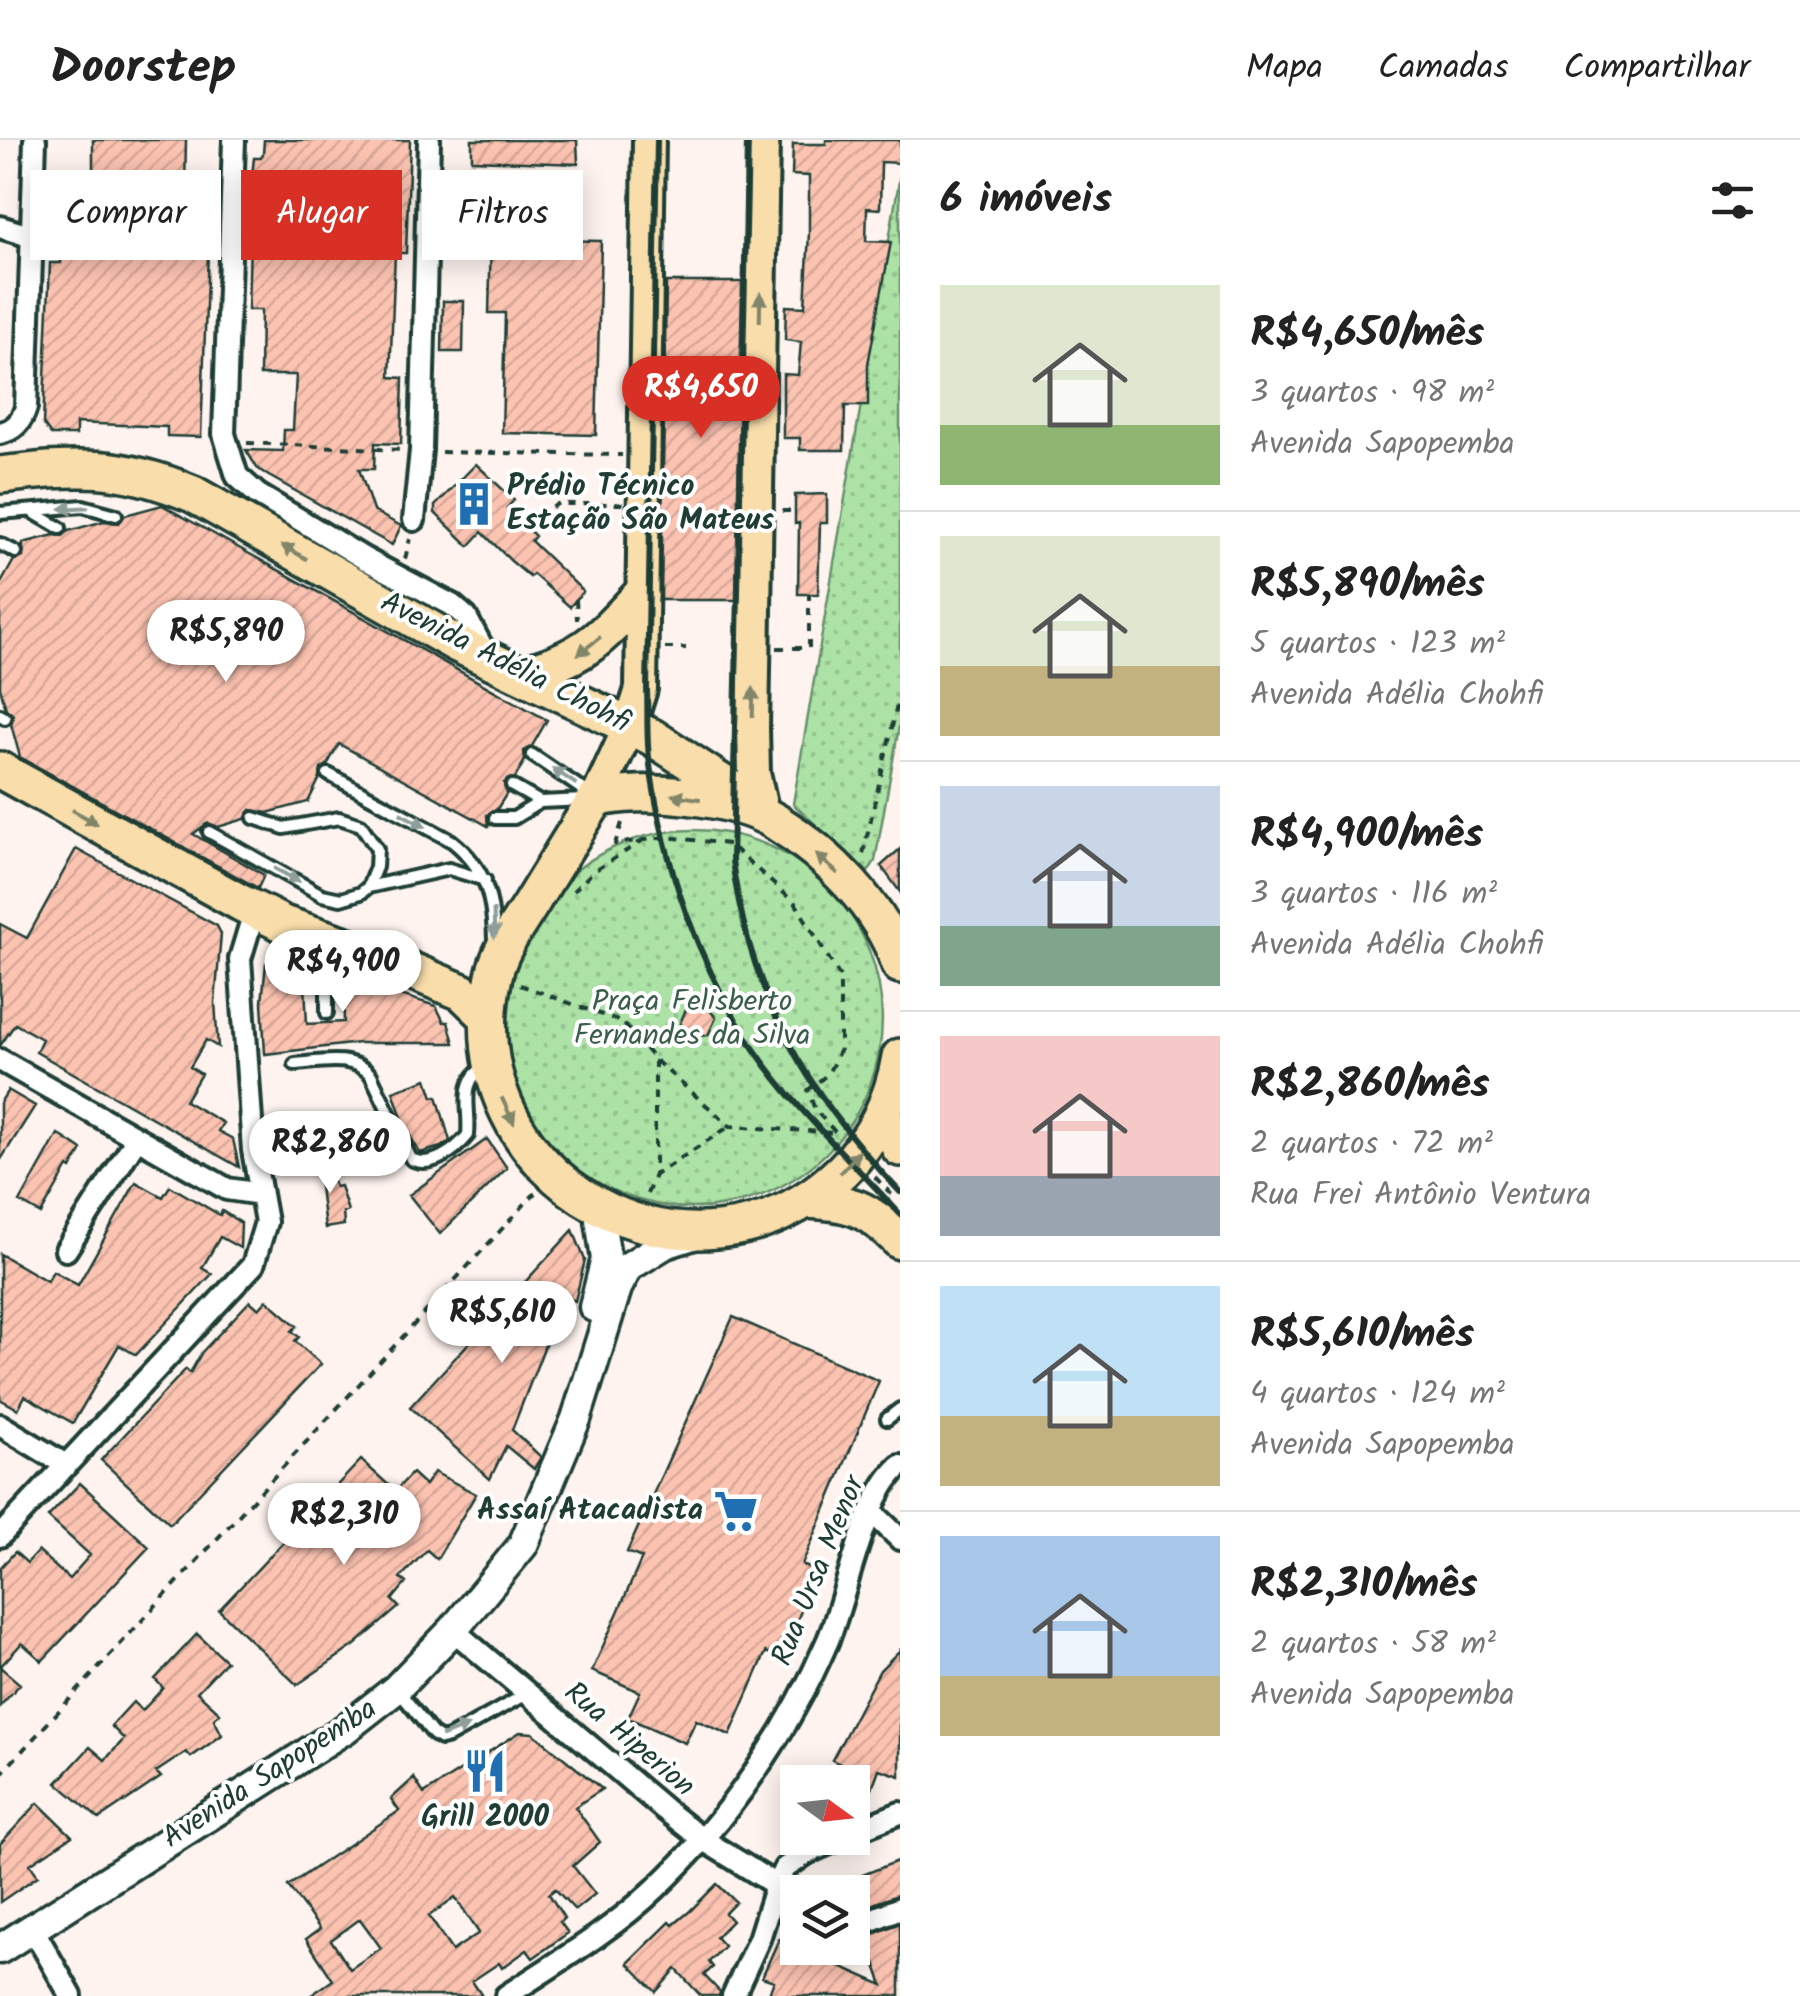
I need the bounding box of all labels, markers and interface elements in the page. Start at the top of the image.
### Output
text: Doorstep [50,31,236,107]
text: Mapa [1246,41,1323,97]
text: Camadas [1378,41,1508,97]
text: Compartilhar [1563,41,1750,97]
text: 6 imóveis [940,167,1112,234]
chip: Comprar [30,170,221,260]
chip: Alugar [241,170,402,260]
chip: Filtros [422,170,583,260]
icon: filters [1705,173,1760,228]
one-way arrow [753,290,769,322]
text: R$4,650/mês [1250,301,1485,368]
icon: home [1020,325,1140,445]
pin: R$4,650 [609,356,793,441]
text: R$4,650 [644,363,758,414]
text: 3 quartos · 98 m² [1250,368,1494,419]
text: Avenida Sapopemba [1250,419,1515,470]
place label: Prédio Técnico Estação São Mateus [507,463,774,545]
building icon: Prédio Técnico Estação São Mateus [450,480,498,528]
one-way arrow [57,500,89,516]
one-way arrow [280,544,309,561]
text: R$5,890/mês [1250,552,1485,619]
icon: home [1020,576,1140,696]
street label: Avenida Adélia Chohfi [372,579,639,747]
pin: R$5,890 [134,600,318,685]
text: R$5,890 [169,607,283,658]
text: 5 quartos · 123 m² [1250,619,1505,670]
one-way arrow [576,635,601,656]
text: Avenida Adélia Chohfi [1250,670,1543,721]
one-way arrow [745,685,761,717]
one-way arrow [551,767,578,786]
one-way arrow [670,788,702,804]
text: R$4,900/mês [1250,802,1483,869]
one-way arrow [71,809,100,826]
one-way arrow [398,811,427,828]
icon: home [1020,826,1140,946]
one-way arrow [815,853,840,875]
one-way arrow [273,866,302,883]
text: 3 quartos · 116 m² [1250,869,1497,920]
one-way arrow [486,909,502,941]
text: Avenida Adélia Chohfi [1250,920,1543,971]
pin: R$4,900 [251,930,435,1015]
text: R$4,900 [286,937,400,988]
park label: Praça Felisberto Fernandes da Silva [574,978,810,1060]
text: R$2,860/mês [1250,1052,1490,1119]
icon: home [1020,1076,1140,1196]
one-way arrow [500,1097,517,1126]
pin: R$2,860 [238,1111,422,1196]
text: R$2,860 [271,1118,389,1169]
text: 2 quartos · 72 m² [1250,1119,1493,1170]
one-way arrow [838,1150,860,1175]
text: Rua Frei Antônio Ventura [1250,1170,1591,1221]
pin: R$5,610 [410,1281,594,1366]
text: R$5,610 [449,1288,555,1339]
text: R$5,610/mês [1250,1302,1474,1369]
icon: home [1020,1326,1140,1446]
text: 4 quartos · 124 m² [1250,1369,1505,1420]
text: Avenida Sapopemba [1250,1420,1515,1471]
street label: Rua Ursa Menor [759,1467,880,1673]
pin: R$2,310 [252,1483,436,1568]
place label: Assaí Atacadista [477,1487,703,1535]
supermarket icon: Assaí Atacadista [712,1487,760,1535]
text: R$2,310 [290,1490,398,1541]
text: R$2,310/mês [1250,1552,1478,1619]
icon: home [1020,1576,1140,1696]
text: 2 quartos · 58 m² [1250,1619,1496,1670]
street label: Rua Hiperion [552,1670,706,1810]
text: Avenida Sapopemba [1250,1670,1515,1721]
street label: Avenida Sapopemba [153,1686,387,1862]
one-way arrow [440,1723,470,1739]
restaurant icon: Grill 2000 [461,1747,509,1795]
north arrow [780,1765,870,1855]
map controls [780,1765,870,1965]
place label: Grill 2000 [421,1794,549,1842]
button: layers [780,1875,870,1965]

